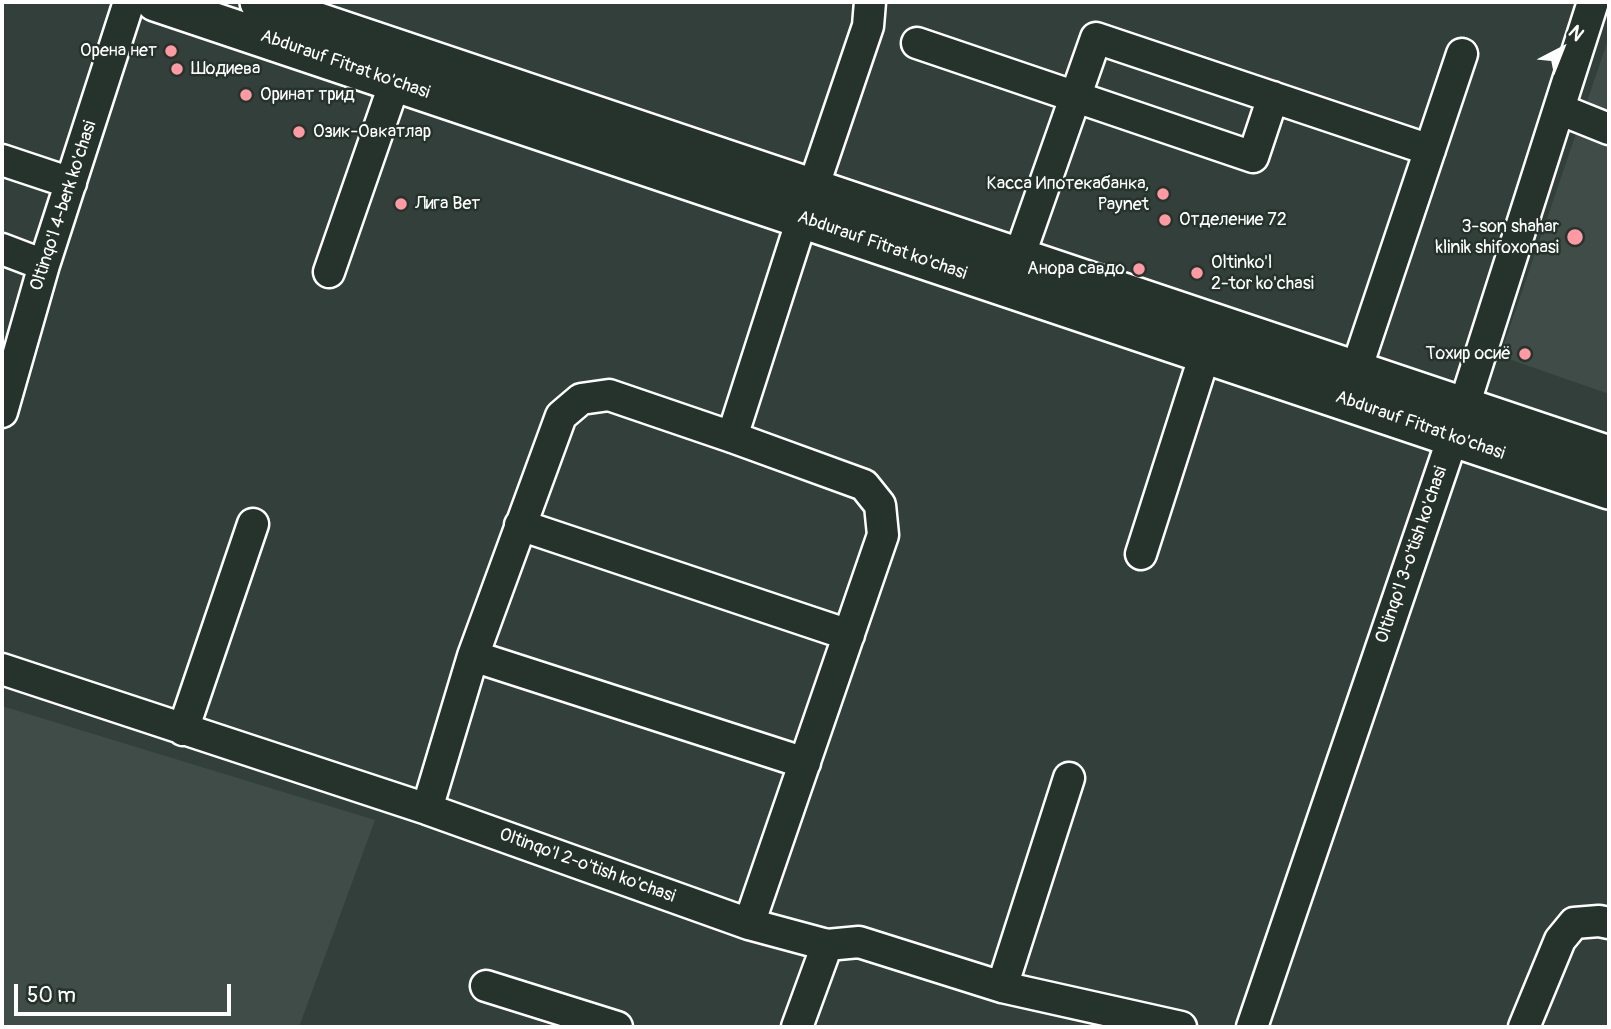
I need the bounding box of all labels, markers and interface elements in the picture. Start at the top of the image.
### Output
north arrow [1527,14,1597,84]
text: N [1563,20,1589,47]
street label: Abdurauf Fitrat ko'chasi [257,26,433,104]
place label: Орена нет [80,40,157,62]
marker: Орена нет [163,43,179,59]
place label: Шодиева [191,58,260,80]
marker: Шодиева [169,61,185,77]
place label: Оринат трид [260,84,355,106]
marker: Оринат трид [238,87,254,103]
street label: Oltinqo'l 4-berk ko'chasi [26,118,102,294]
place label: Озик-Овкатлар [313,121,431,143]
marker: Озик-Овкатлар [291,124,307,140]
place label: Касса Ипотекабанка, Paynet [986,173,1149,216]
marker: Касса Ипотекабанка, Paynet [1155,186,1171,202]
place label: Лига Вет [415,193,480,215]
marker: Лига Вет [393,196,409,212]
street label: Abdurauf Fitrat ko'chasi [794,207,970,285]
place label: Отделение 72 [1179,209,1287,231]
marker: Отделение 72 [1157,212,1173,228]
place label: 3-son shahar klinik shifoxonasi [1436,216,1559,258]
marker: 3-son shahar klinik shifoxonasi [1565,227,1585,247]
place label: Oltinko'l 2-tor ko'chasi [1211,252,1314,294]
place label: Анора савдо [1027,258,1125,280]
marker: Анора савдо [1131,261,1147,277]
marker: Oltinko'l 2-tor ko'chasi [1189,265,1205,281]
place label: Тохир осиё [1425,343,1511,365]
marker: Тохир осиё [1517,346,1533,362]
street label: Abdurauf Fitrat ko'chasi [1332,387,1508,465]
street label: Oltinqo'l 3-o'tish ko'chasi [1372,464,1452,646]
street label: Oltinqo'l 2-o'tish ko'chasi [496,824,678,908]
scale bar [18,970,234,1014]
text: 50 m [27,982,76,1009]

